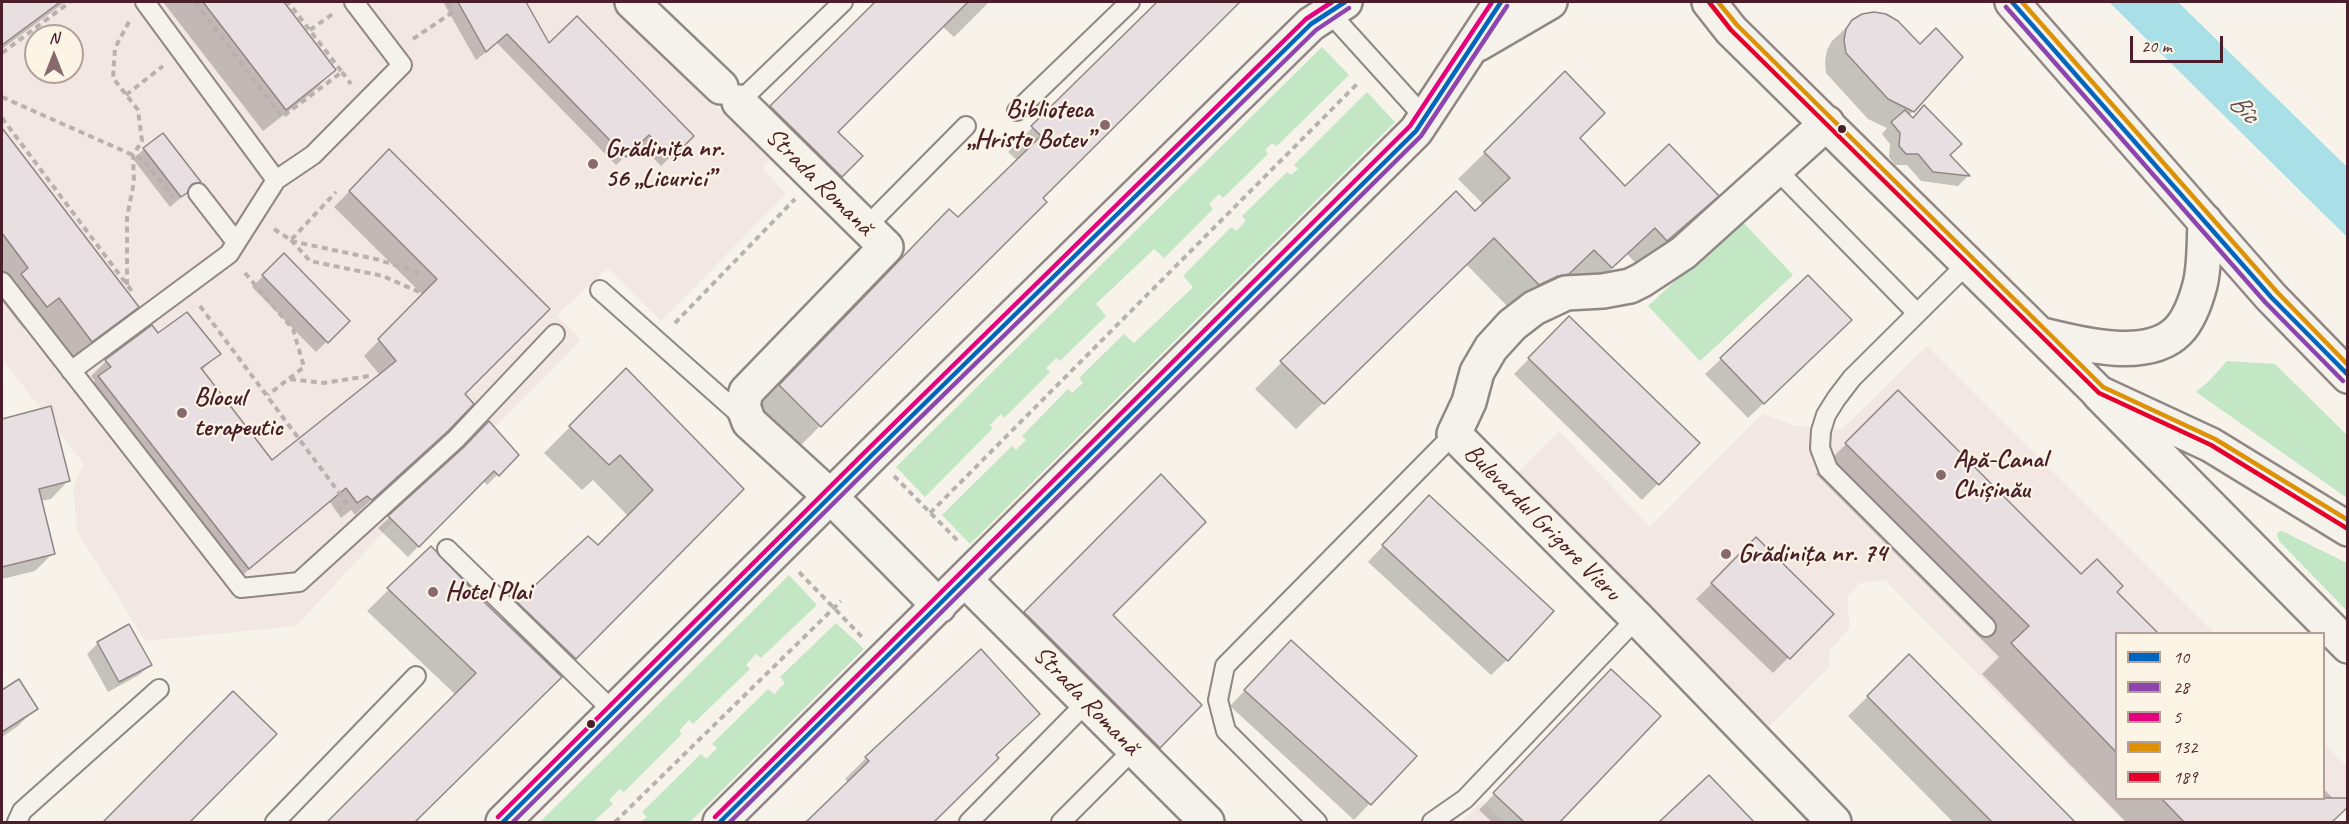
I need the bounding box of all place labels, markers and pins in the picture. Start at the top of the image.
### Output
place label: Biblioteca „Hristo Botev” [967,94,1093,156]
marker: Biblioteca „Hristo Botev” [1098,118,1112,132]
unlabelled marker [1836,123,1848,135]
place label: Grădinița nr. 56 „Licurici” [605,133,724,194]
marker: Grădinița nr. 56 „Licurici” [586,157,600,171]
place label: Blocul terapeutic [194,382,283,443]
marker: Blocul terapeutic [175,406,189,420]
place label: Apă-Canal Chișinău [1953,444,2047,506]
marker: Apă-Canal Chișinău [1934,468,1948,482]
place label: Grădinița nr. 74 [1738,538,1887,570]
marker: Grădinița nr. 74 [1719,547,1733,561]
place label: Hotel Plai [445,576,531,608]
marker: Hotel Plai [426,585,440,599]
unlabelled marker [585,718,597,730]

